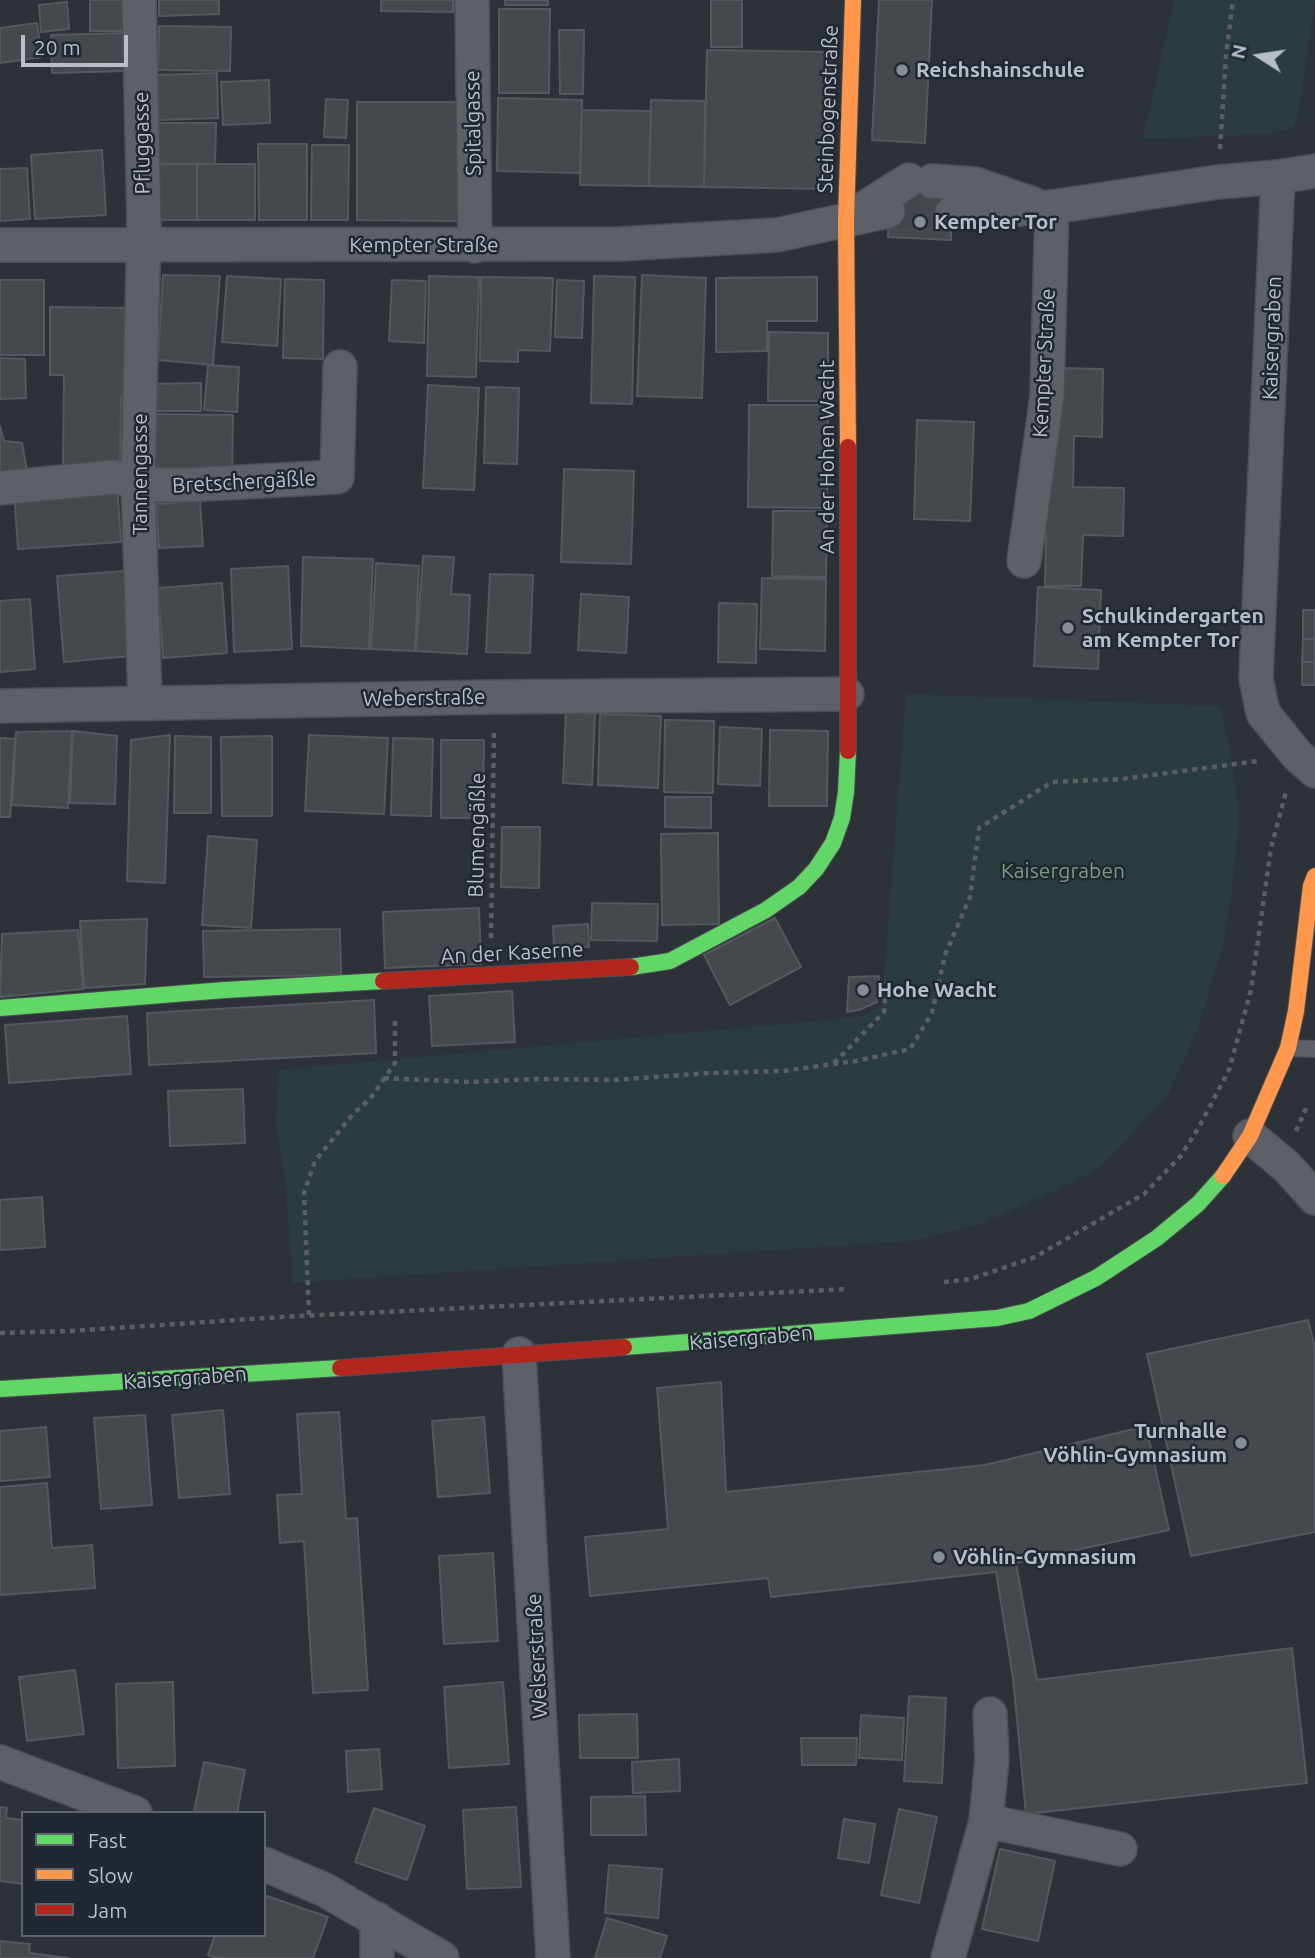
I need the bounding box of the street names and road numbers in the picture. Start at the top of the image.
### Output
street label: Steinbogenstraße [812,24,844,194]
street label: Spitalgasse [459,70,487,176]
street label: Pfluggasse [129,91,155,195]
street label: Kempter Straße [349,232,499,258]
street label: Kaisergraben [1257,276,1287,400]
street label: Kempter Straße [1028,288,1060,438]
street label: An der Hohen Wacht [814,360,840,554]
street label: Tannengasse [127,413,153,535]
street label: Bretschergäßle [171,466,317,498]
street label: Weberstraße [362,684,486,712]
street label: Blumengäßle [463,772,491,898]
street label: An der Kaserne [440,937,584,969]
street label: Kaisergraben [688,1320,814,1356]
street label: Kaisergraben [122,1361,248,1395]
street label: Welserstraße [521,1593,553,1719]

